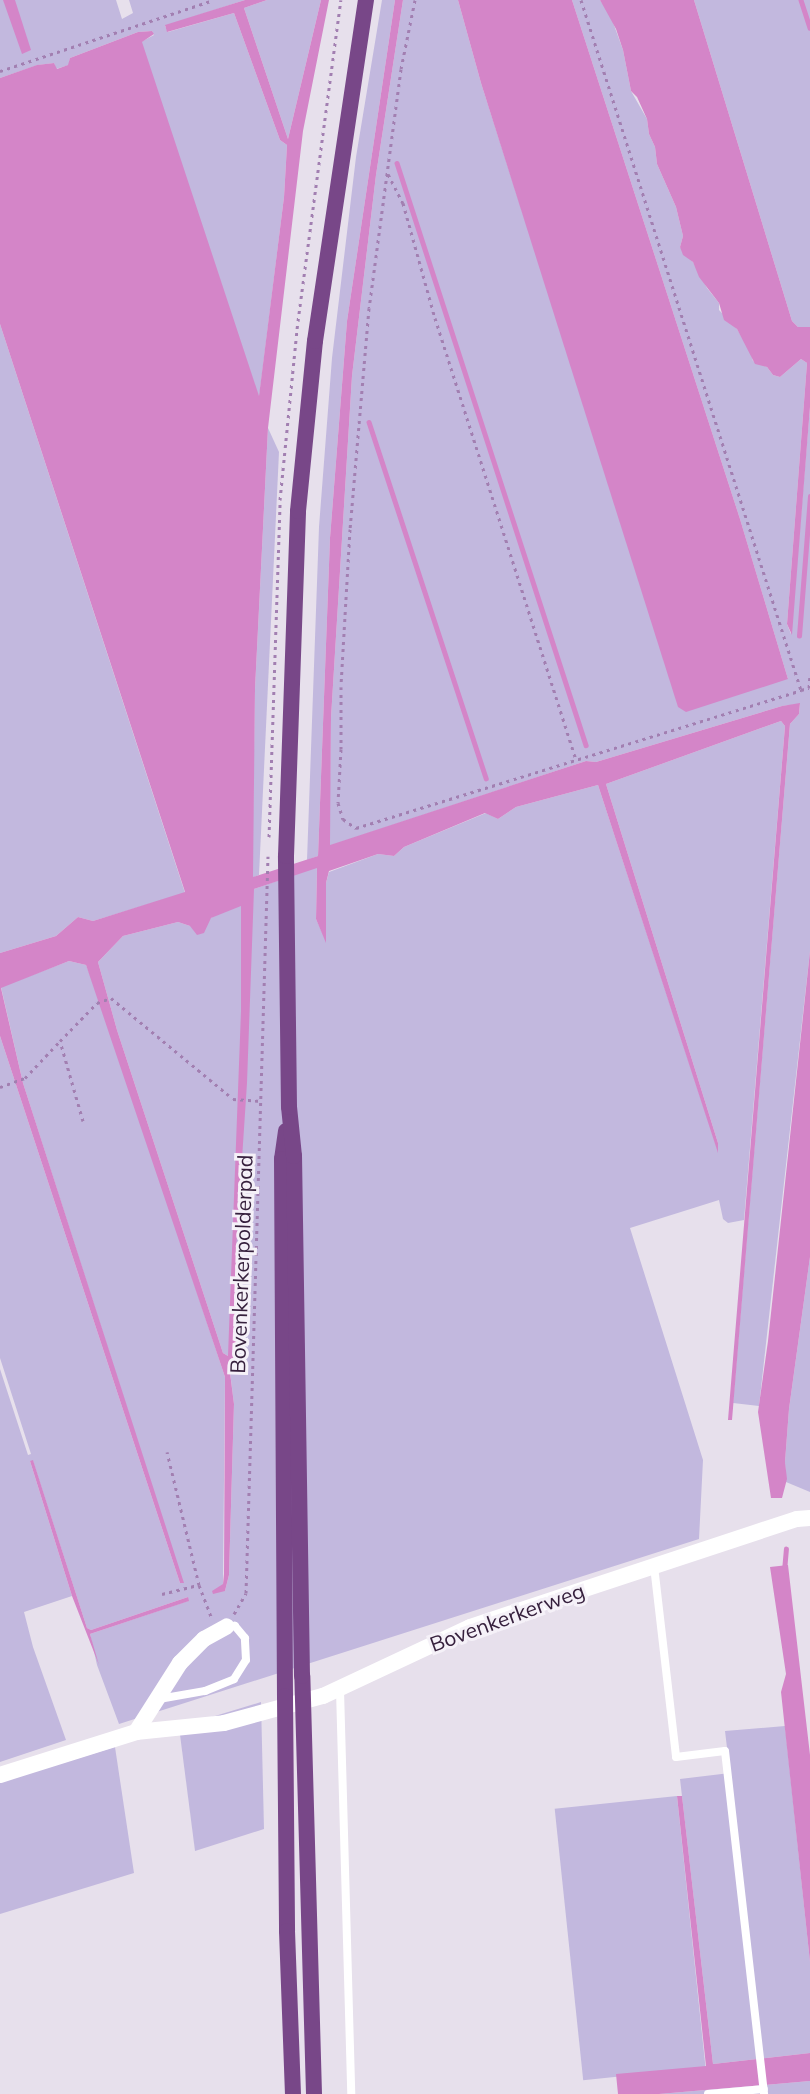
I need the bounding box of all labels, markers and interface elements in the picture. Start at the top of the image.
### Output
street label: Bovenkerkerpolderpad [225,1154,257,1374]
street label: Bovenkerkerweg [426,1577,588,1657]

